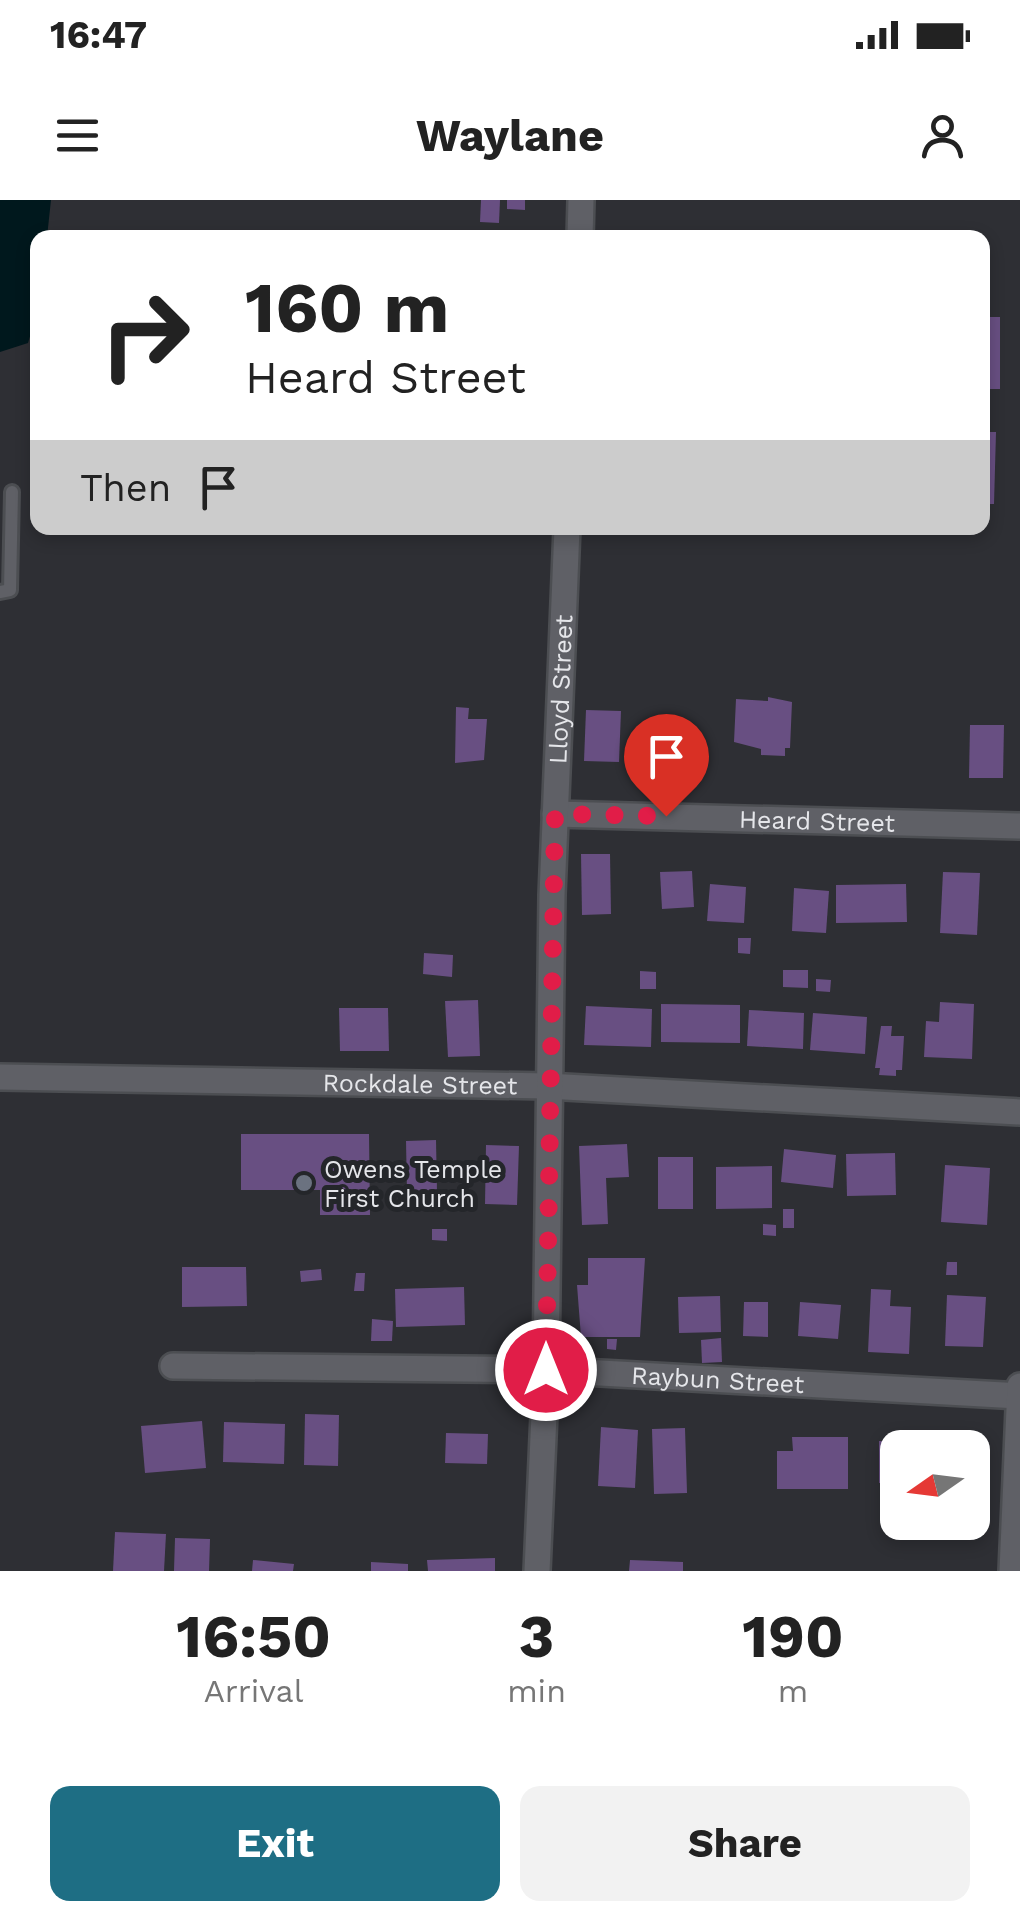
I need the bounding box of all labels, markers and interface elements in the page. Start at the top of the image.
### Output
text: 16:47 [50,13,147,57]
icon: menu [50,108,105,163]
icon: person [915,108,970,163]
text: Waylane [416,109,604,162]
text: 160 m [245,267,449,349]
icon: right [80,270,210,400]
text: Heard Street [245,351,526,404]
icon: arrive [191,460,246,515]
text: Then [80,466,171,510]
street label: Lloyd Street [543,614,578,765]
pin [624,714,709,817]
icon: arrive [639,729,694,784]
street label: Heard Street [739,804,896,837]
street label: Rockdale Street [322,1068,518,1100]
place label: Owens Temple First Church [324,1155,502,1213]
marker: Owens Temple First Church [293,1172,315,1194]
position arrow [494,1318,598,1422]
street label: Raybun Street [630,1360,806,1399]
north arrow [880,1430,990,1540]
map controls [880,1430,990,1540]
text: 16:50 [176,1601,331,1672]
text: 3 [519,1601,554,1672]
text: 190 [742,1601,844,1672]
text: Arrival [204,1672,304,1710]
text: min [507,1672,566,1710]
text: m [778,1672,808,1710]
button: Exit [50,1786,500,1901]
button: Share [520,1786,970,1901]

